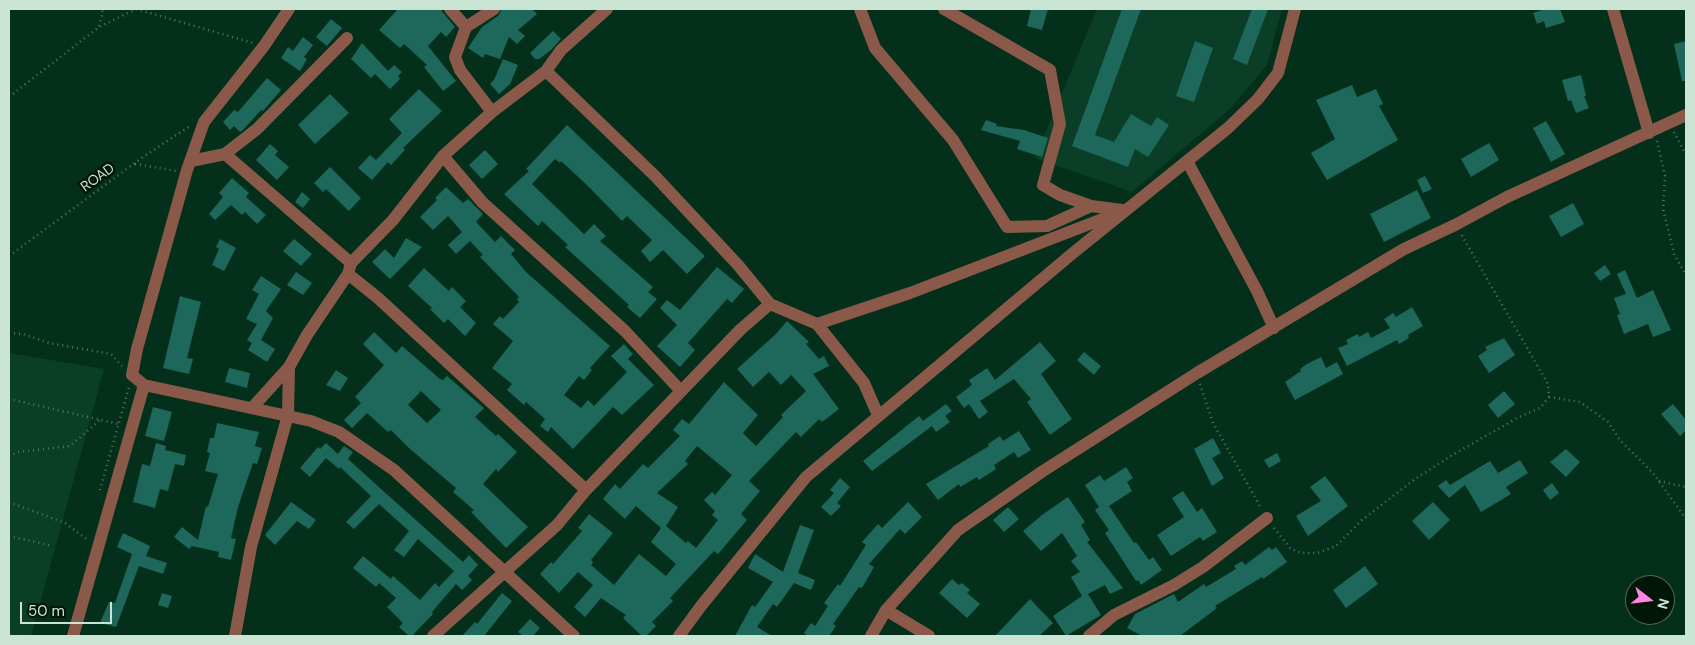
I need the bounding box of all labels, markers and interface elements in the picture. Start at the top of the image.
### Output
street label: ROAD [78,160,118,196]
north arrow [1625,575,1675,625]
scale bar [22,592,115,624]
text: N [1653,596,1674,611]
text: 50 m [28,601,65,621]

